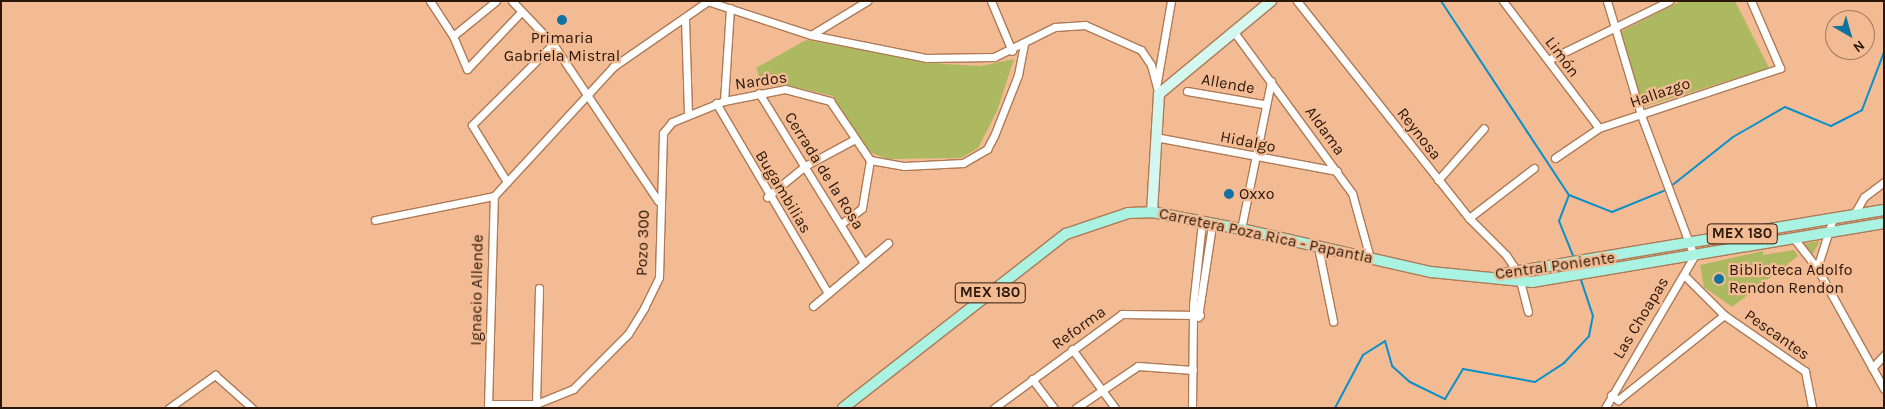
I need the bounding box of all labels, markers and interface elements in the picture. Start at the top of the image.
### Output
north arrow [1825,10,1875,60]
marker: Primaria Gabriela Mistral [556,14,568,26]
place label: Primaria Gabriela Mistral [504,28,620,66]
street label: Limón [1541,33,1583,81]
text: N [1850,37,1868,56]
street label: Nardos [734,68,788,94]
street label: Allende [1200,70,1256,98]
street label: Hallazgo [1627,74,1693,112]
street label: Aldama [1301,103,1349,159]
street label: Reynosa [1393,104,1445,164]
street label: Cerrada de la Rosa [780,109,868,233]
street label: Hidalgo [1219,127,1277,157]
street label: Bugambilias [751,147,815,237]
place label: Oxxo [1239,184,1274,204]
marker: Oxxo [1223,188,1235,200]
street label: Carretera Poza Rica - Papantla [1157,204,1375,268]
street label: Pozo 300 [632,210,654,276]
road number: MEX 180 [1706,222,1778,246]
street label: Ignacio Allende [466,234,488,346]
street label: Central Poniente [1494,248,1616,284]
place label: Biblioteca Adolfo Rendon Rendon [1729,260,1852,298]
marker: Biblioteca Adolfo Rendon Rendon [1713,273,1725,285]
street label: Las Choapas [1609,274,1673,362]
road number: MEX 180 [954,280,1026,306]
street label: Reforma [1048,302,1110,354]
street label: Pescantes [1741,306,1813,364]

